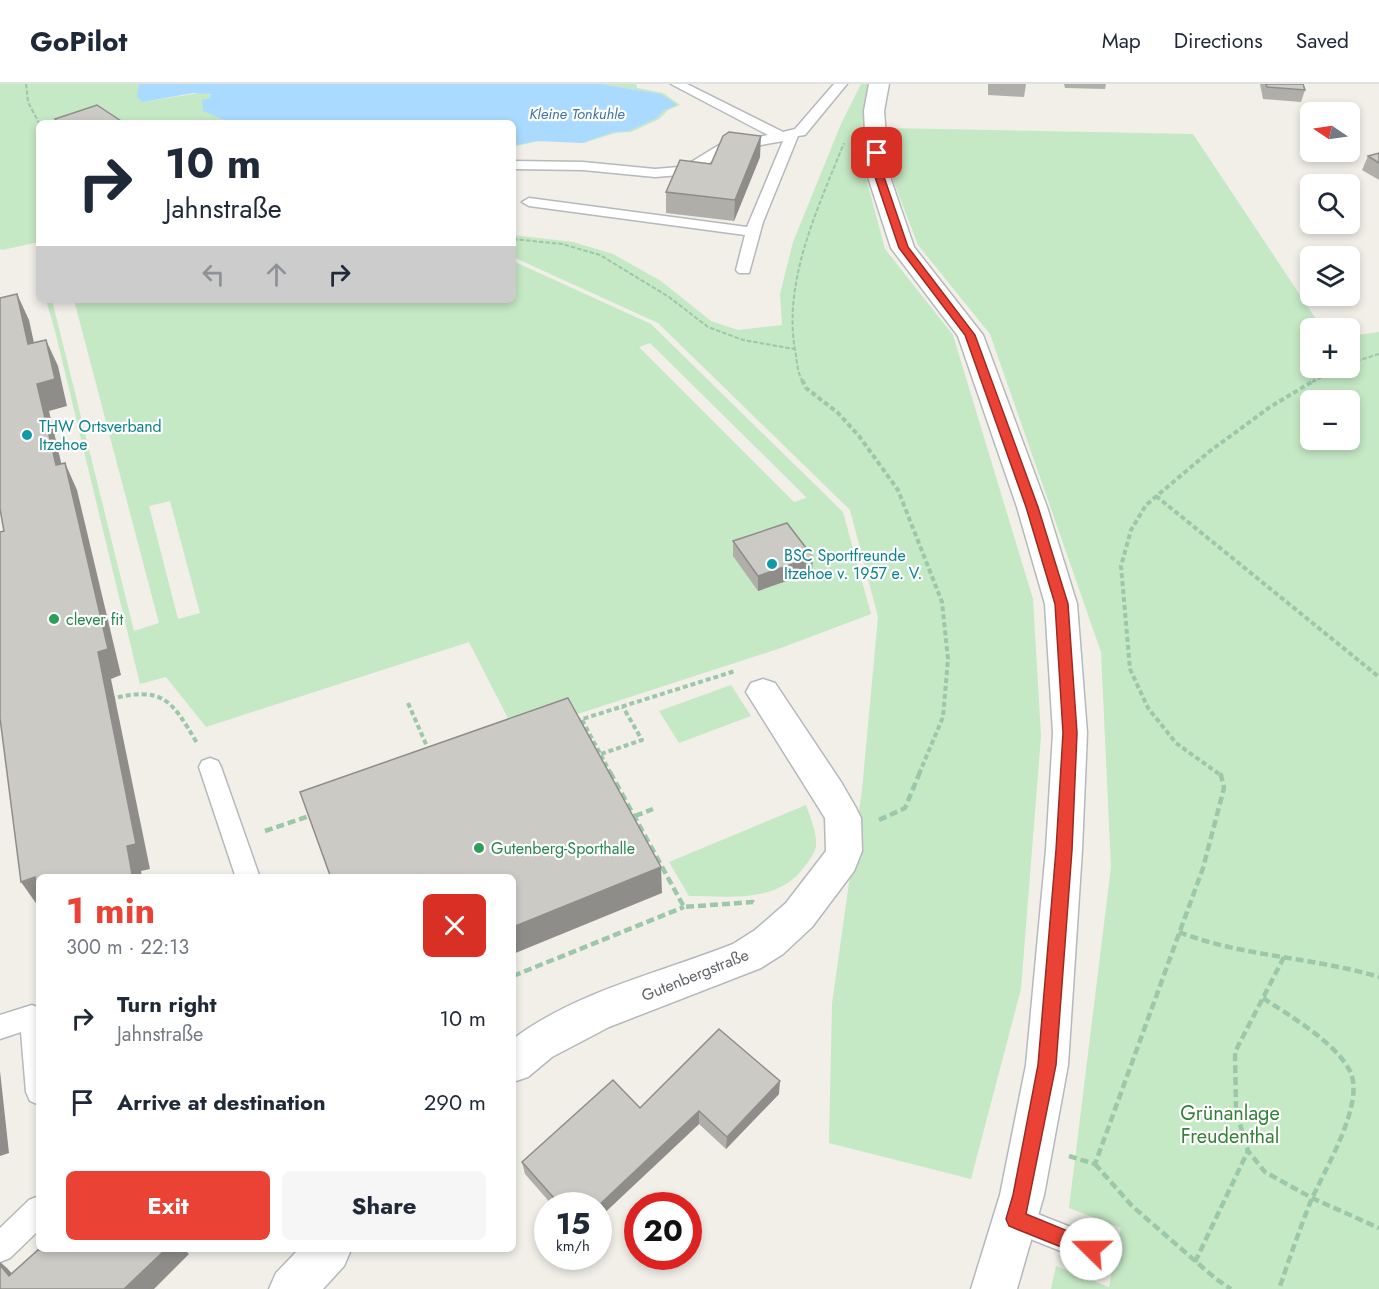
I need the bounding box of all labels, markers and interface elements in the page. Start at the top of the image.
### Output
text: GoPilot [30,21,127,62]
text: Map [1102,26,1141,56]
text: Directions [1174,26,1263,56]
text: Saved [1296,26,1349,56]
north arrow [1300,102,1360,162]
map controls [1300,102,1360,450]
water label: Kleine Tonkuhle [529,103,625,125]
pin [851,127,902,178]
text: 10 m [165,133,261,194]
icon: arrive [860,136,893,169]
icon: right [66,144,144,222]
button: search [1300,174,1360,234]
text: Jahnstraße [165,189,282,228]
button: layers [1300,246,1360,306]
icon: left [197,258,230,291]
icon: ahead [260,258,293,291]
icon: right [323,258,356,291]
button: + [1300,318,1360,378]
button: − [1300,390,1360,450]
place label: THW Ortsverband Itzehoe [39,415,162,456]
marker: THW Ortsverband Itzehoe [20,428,34,442]
place label: BSC Sportfreunde Itzehoe v. 1957 e. V. [784,544,922,585]
marker: BSC Sportfreunde Itzehoe v. 1957 e. V. [765,557,779,571]
place label: clever fit [66,608,123,631]
marker: clever fit [47,612,61,626]
place label: Gutenberg-Sporthalle [491,837,635,860]
marker: Gutenberg-Sporthalle [472,841,486,855]
text: 1 min [66,884,155,936]
button: close [423,894,486,957]
text: 300 m · 22:13 [66,933,189,962]
street label: Gutenbergstraße [638,943,752,1007]
text: Turn right [117,988,217,1020]
icon: right [66,1002,99,1035]
text: 10 m [439,1002,486,1034]
text: Jahnstraße [117,1020,203,1049]
icon: arrive [66,1086,99,1119]
text: Arrive at destination [117,1086,326,1118]
text: 290 m [424,1086,486,1118]
park label: Grünanlage Freudenthal [1180,1099,1280,1151]
button: Exit [66,1171,270,1240]
button: Share [282,1171,486,1240]
speed limit sign: 20 [624,1192,702,1270]
text: 15 [556,1202,590,1245]
position arrow [1059,1217,1123,1281]
text: km/h [556,1235,590,1257]

